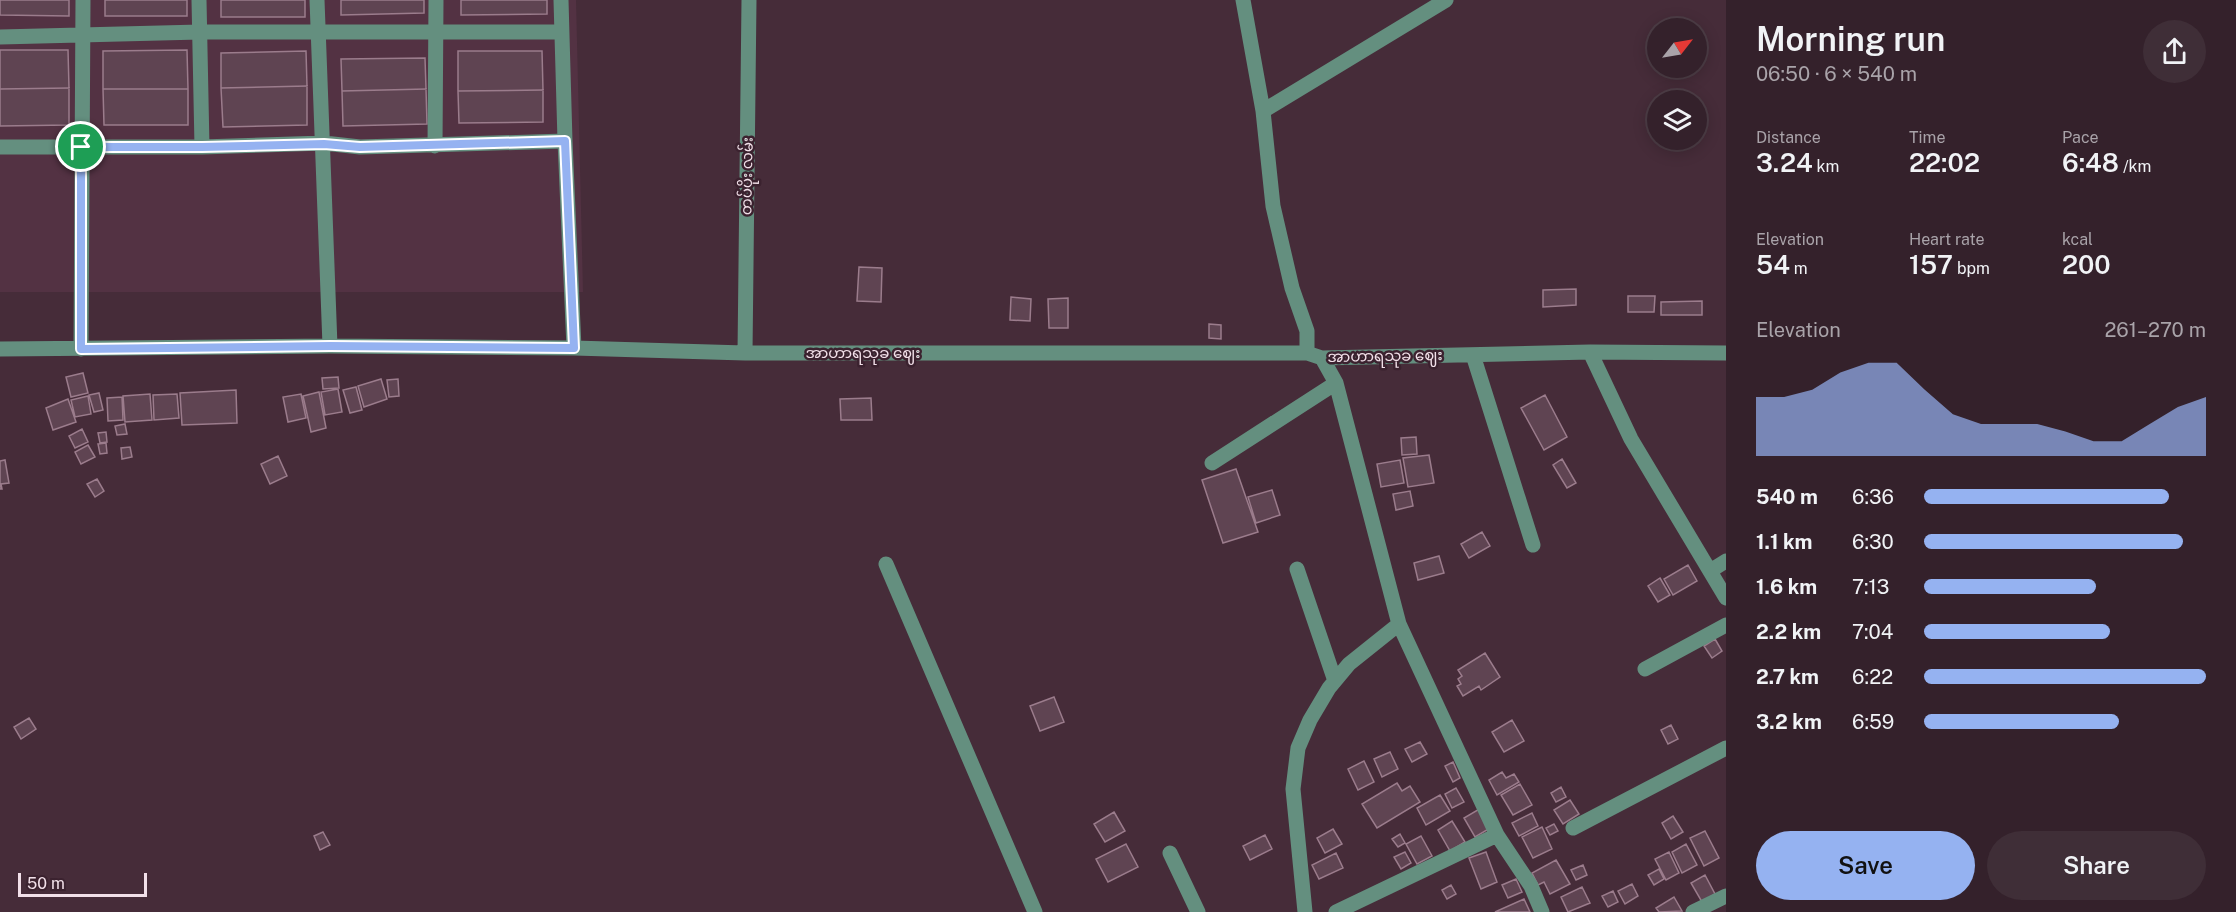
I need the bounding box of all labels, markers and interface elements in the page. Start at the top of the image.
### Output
north arrow [1647,18,1707,78]
map controls [1647,18,1707,150]
text: Morning run [1756,20,1945,58]
button: share [2143,20,2206,83]
text: 06:50 · 6 × 540 m [1756,62,1917,86]
button: layers [1647,90,1707,150]
pin [55,121,106,172]
text: Distance [1756,128,1821,147]
text: Time [1909,128,1945,147]
text: Pace [2062,128,2099,147]
icon: arrive [64,130,97,163]
street label: တပ်ပိုး လမ်း [736,137,760,215]
text: 3.24 [1756,147,1813,178]
text: 22:02 [1909,147,1980,178]
text: 6:48 [2062,147,2119,178]
text: km [1813,157,1839,176]
text: /km [2119,157,2151,176]
text: Elevation [1756,230,1824,249]
text: Heart rate [1909,230,1985,249]
text: kcal [2062,230,2093,249]
text: 54 [1756,249,1790,280]
text: 157 [1909,249,1953,280]
text: 200 [2062,249,2111,280]
text: m [1790,259,1808,278]
text: bpm [1953,259,1990,278]
text: Elevation [1756,318,1841,342]
text: 261–270 m [2104,318,2206,342]
street label: အာဟာရသုခ ဈေး [805,344,921,365]
street label: အာဟာရသုခ ဈေး [1327,346,1443,369]
text: 540 m [1756,485,1818,509]
text: 6:36 [1852,485,1894,509]
text: 1.1 km [1756,530,1813,554]
text: 6:30 [1852,530,1894,554]
text: 1.6 km [1756,575,1817,599]
text: 7:13 [1852,575,1889,599]
text: 2.2 km [1756,620,1821,644]
text: 7:04 [1852,620,1893,644]
text: 2.7 km [1756,665,1819,689]
text: 6:22 [1852,665,1893,689]
text: 3.2 km [1756,710,1822,734]
text: 6:59 [1852,710,1894,734]
button: Save [1756,831,1975,900]
button: Share [1987,831,2206,900]
scale bar [18,870,147,898]
text: 50 m [27,874,65,893]

